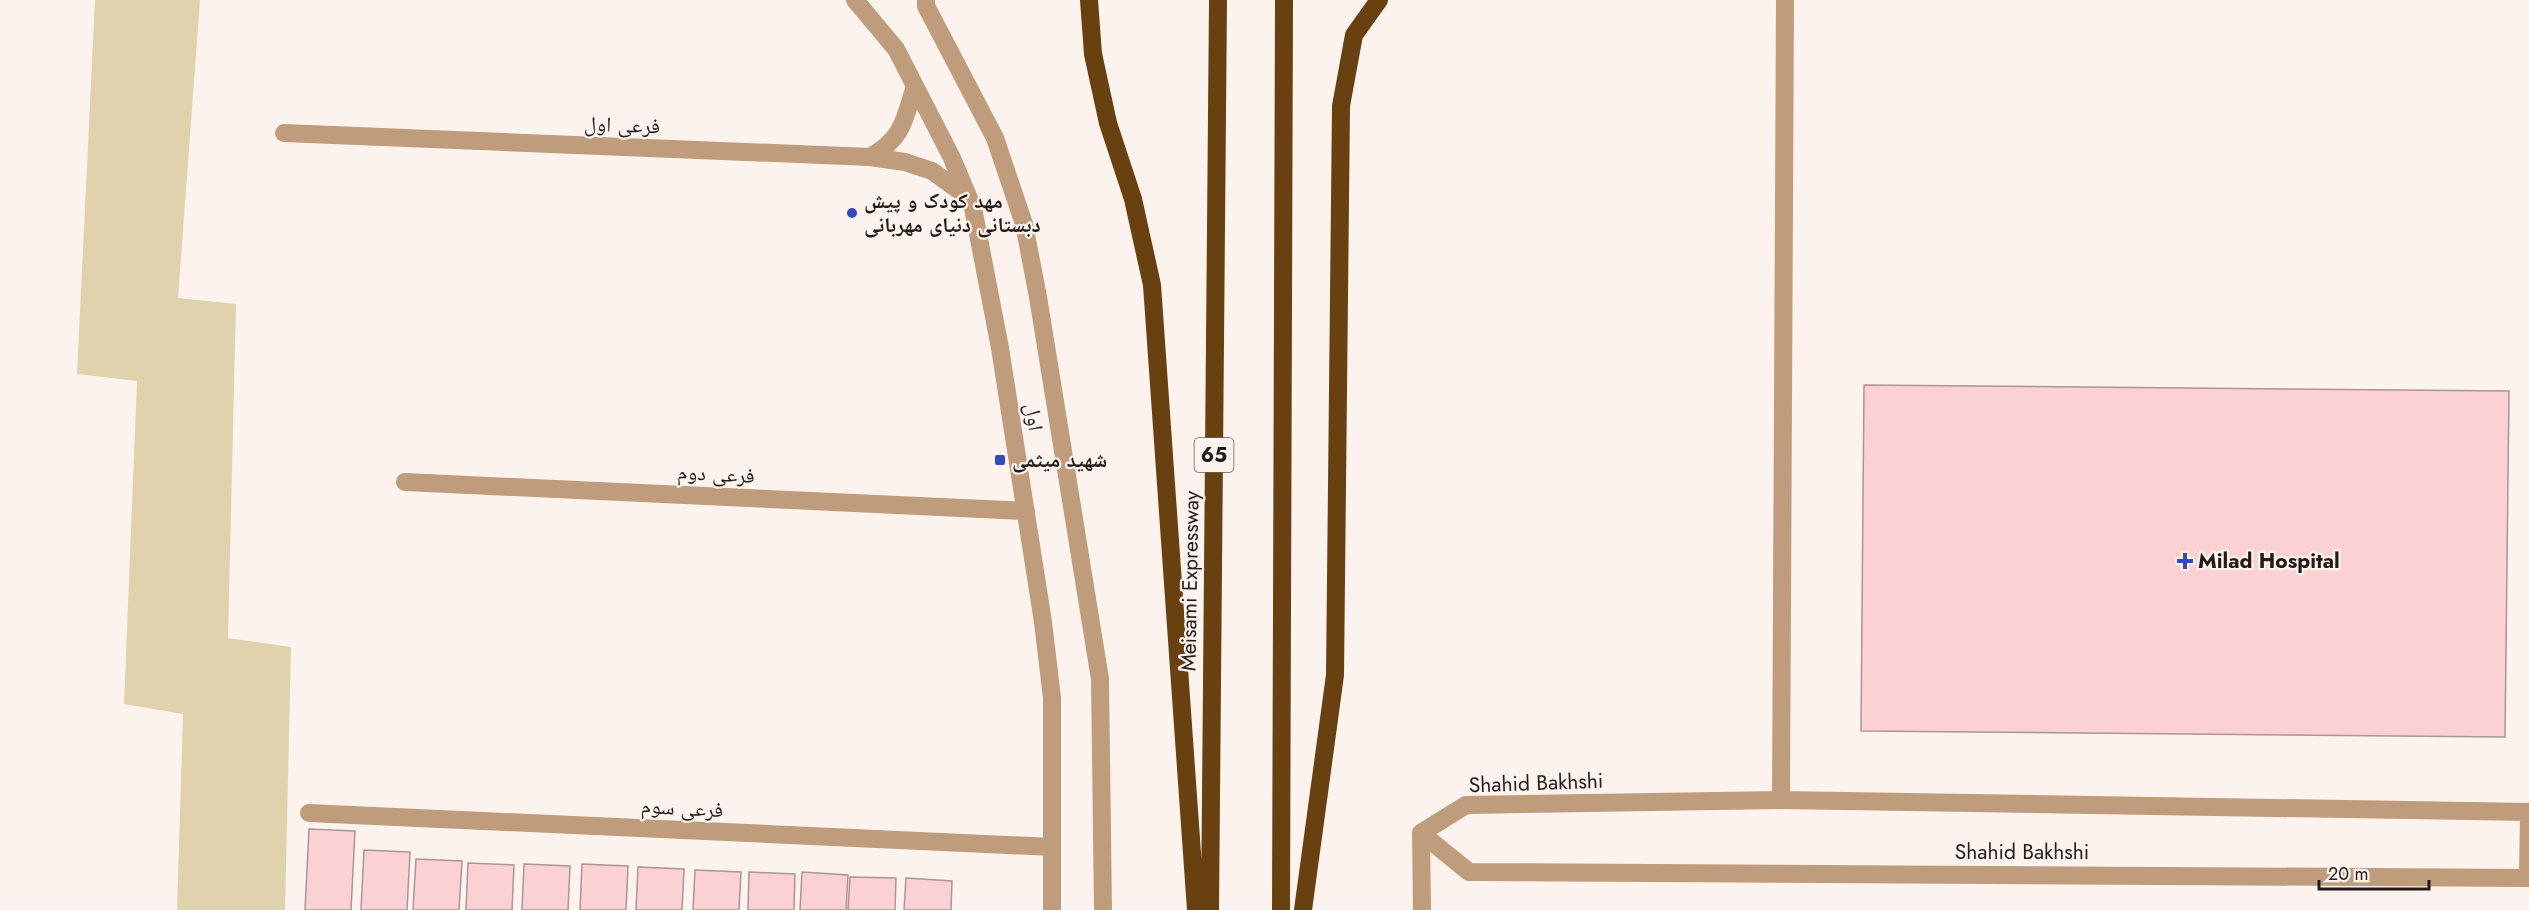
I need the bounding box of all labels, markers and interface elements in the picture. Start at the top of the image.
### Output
street label: فرعی اول [584,109,660,141]
place label: مهد کودک و پیش دبستانی دنیای‌ مهربانی [864,186,1041,240]
marker: مهد کودک و پیش دبستانی دنیای‌ مهربانی [845,206,859,220]
street label: اول [1017,401,1051,433]
road number: 65 [1194,438,1234,472]
place label: شهید میثمی [1012,445,1107,475]
marker: شهید میثمی [993,453,1007,467]
street label: فرعی دوم [677,457,755,491]
street label: Meisami Expressway [1173,490,1207,671]
place label: Milad Hospital [2198,546,2340,576]
marker: Milad Hospital [2176,552,2194,570]
street label: Shahid Bakhshi [1468,766,1604,800]
street label: فرعی سوم [640,791,724,825]
street label: Shahid Bakhshi [1955,837,2089,867]
scale bar [2319,853,2428,891]
text: 20 m [2328,861,2368,887]

